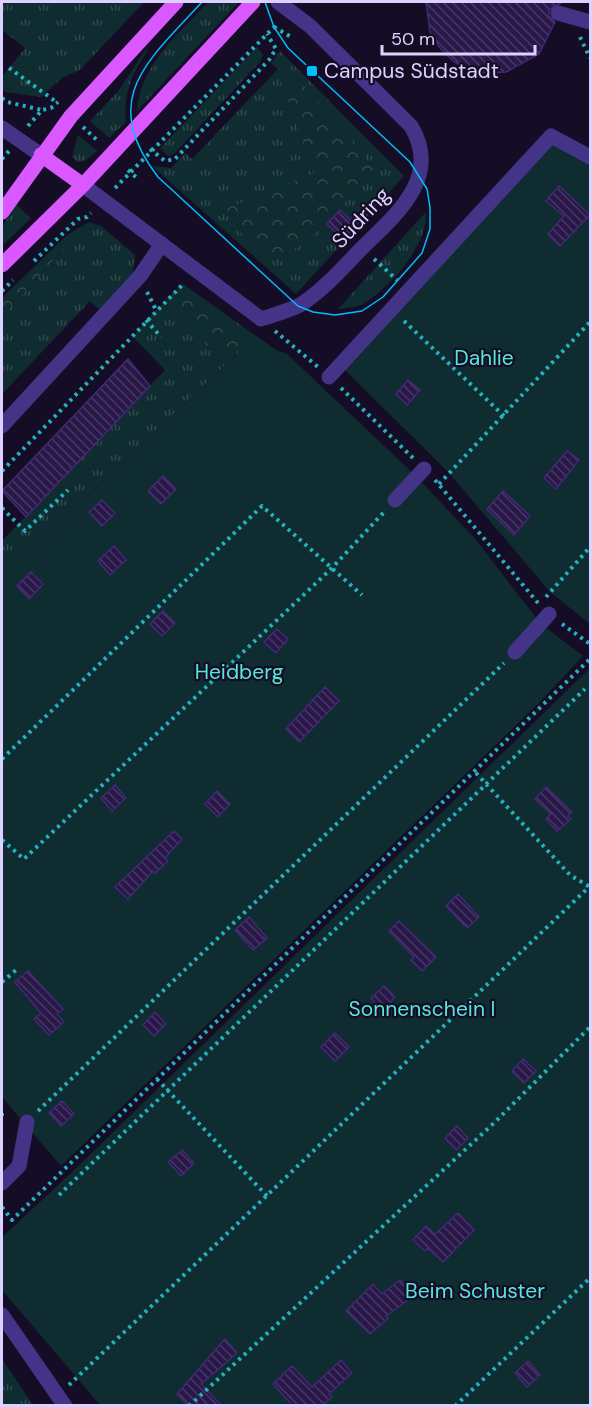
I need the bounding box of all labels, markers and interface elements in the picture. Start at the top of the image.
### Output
scale bar [382,18,535,56]
text: 50 m [391,27,435,51]
place label: Campus Südstadt [324,57,499,85]
marker: Campus Südstadt [305,64,319,78]
street label: Südring [326,181,397,255]
park label: Dahlie [454,344,514,372]
park label: Heidberg [195,658,284,686]
park label: Sonnenschein I [349,995,495,1023]
park label: Beim Schuster [405,1277,545,1305]

